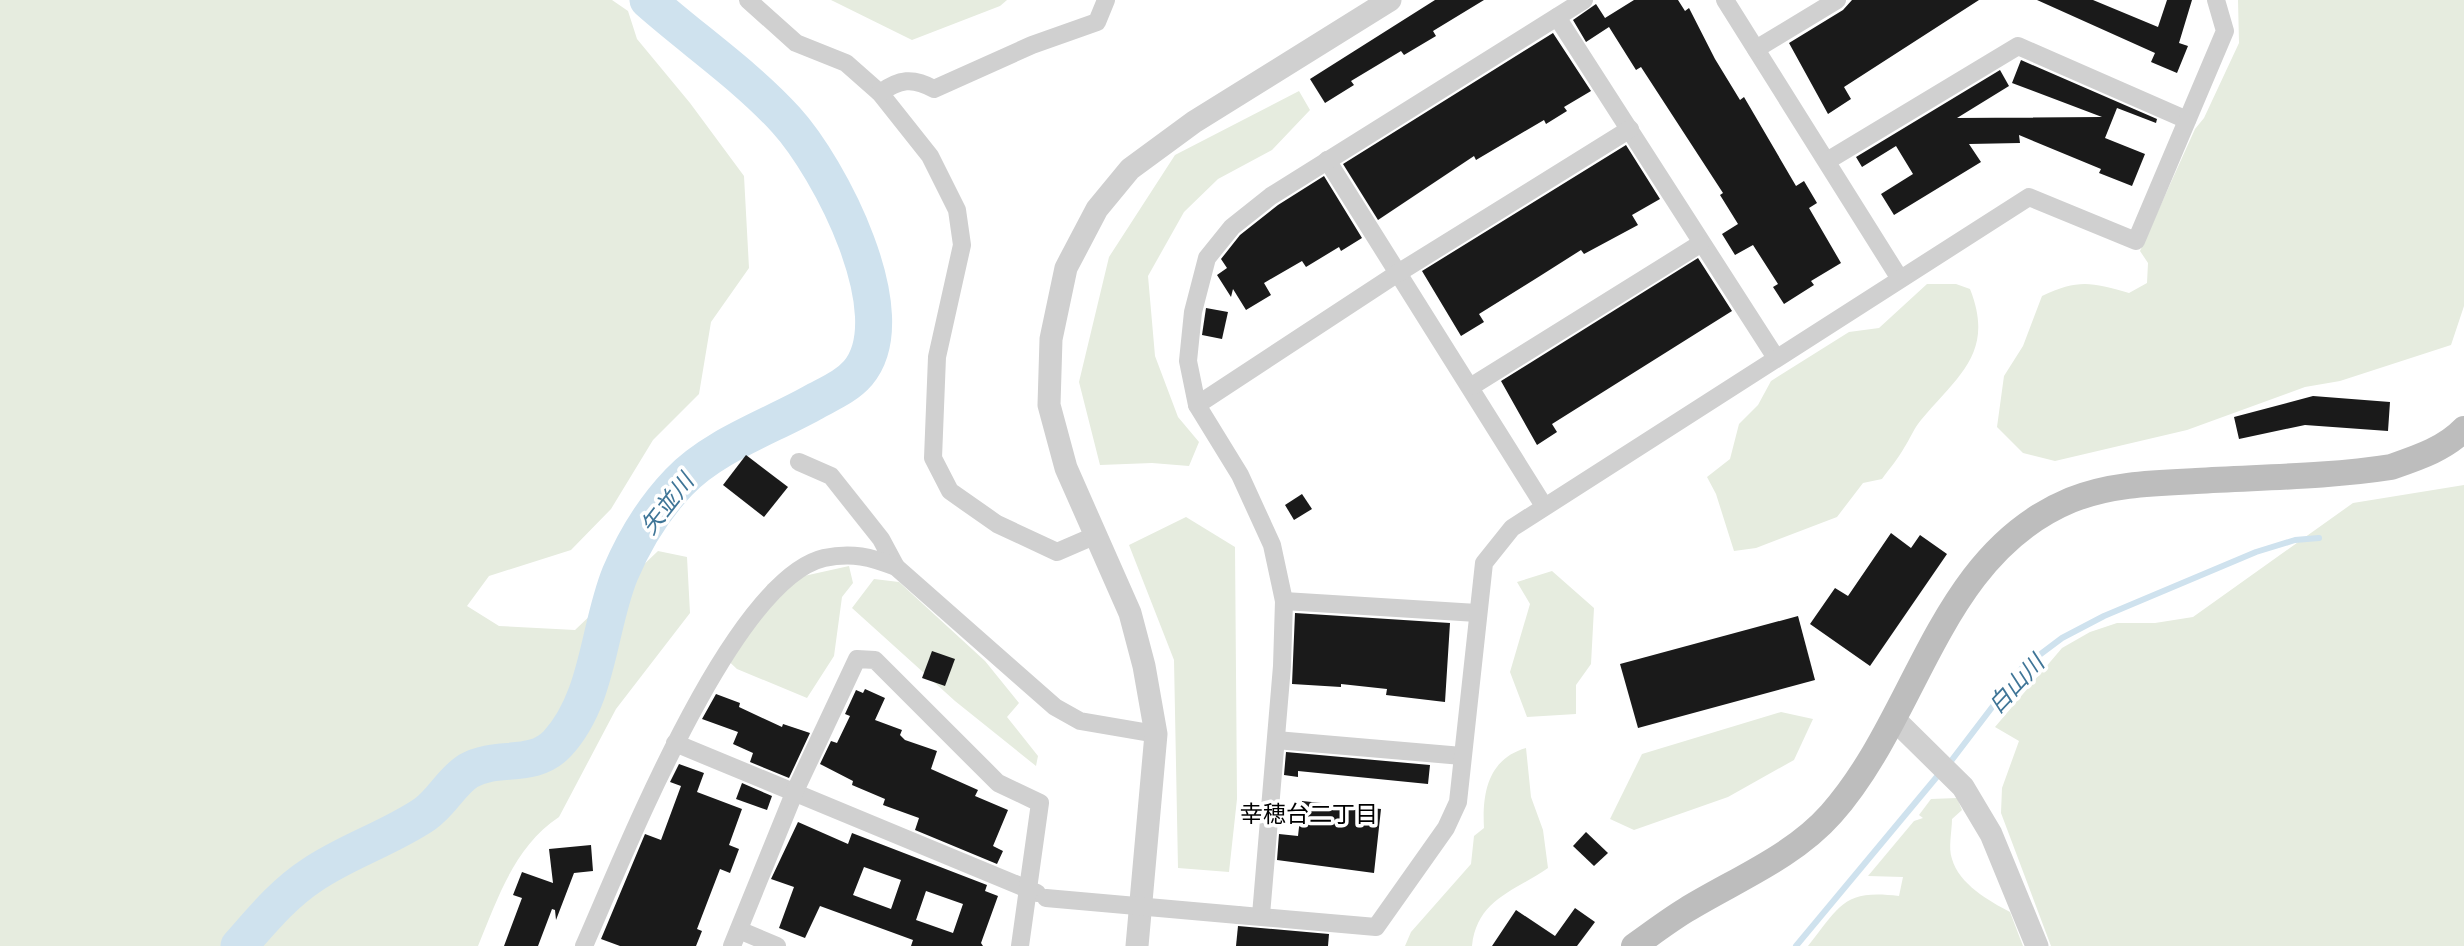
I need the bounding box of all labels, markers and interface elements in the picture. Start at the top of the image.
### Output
water label: 矢並川 [632,464,702,540]
water label: 白山川 [1980,645,2053,719]
district label: 幸穂台二丁目 [1240,797,1378,829]

